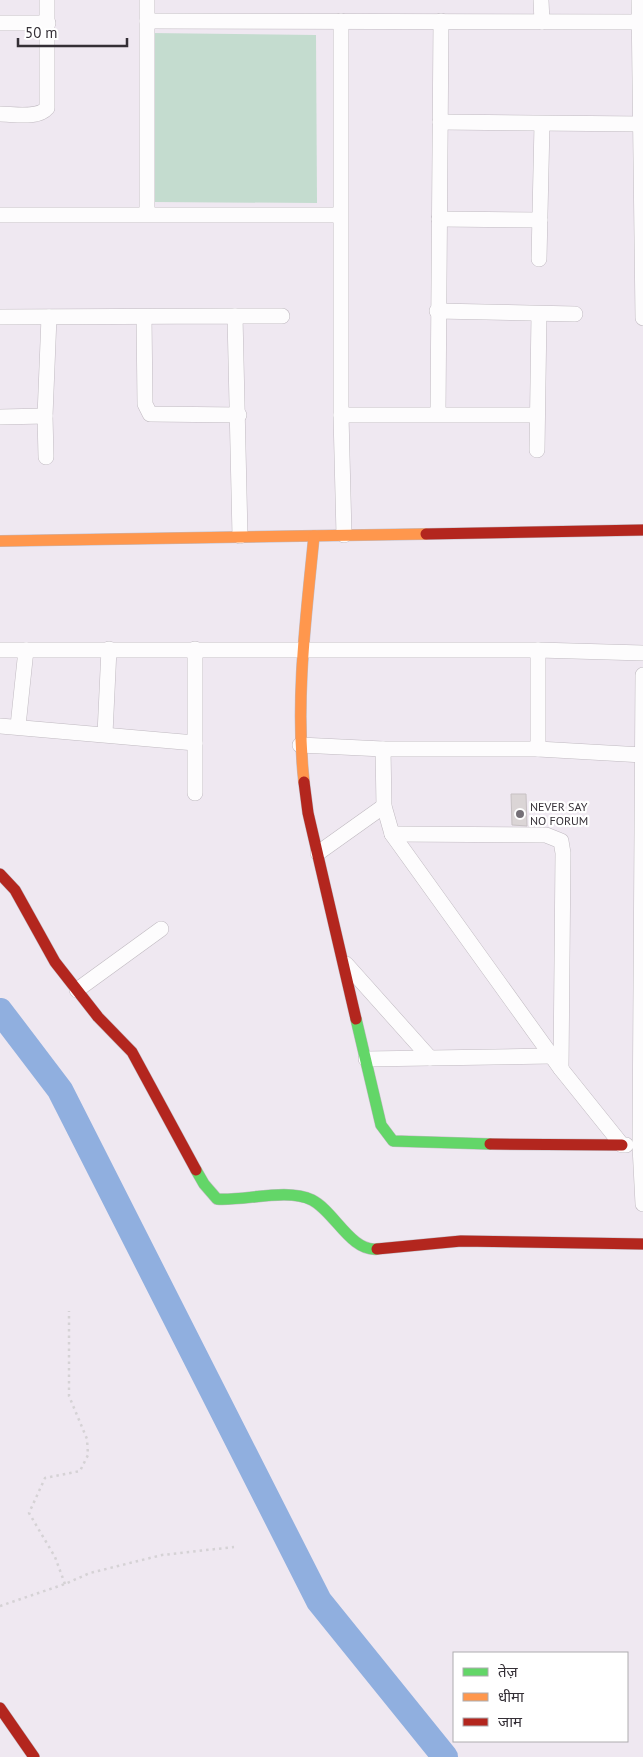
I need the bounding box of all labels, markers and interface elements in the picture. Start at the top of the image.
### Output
scale bar [18,15,126,47]
text: 50 m [25,23,58,42]
place label: NEVER SAY NO FORUM [530,799,588,828]
marker: NEVER SAY NO FORUM [514,808,526,820]
legend [453,1652,628,1742]
text: तेज़ [498,1662,519,1681]
text: धीमा [498,1687,525,1706]
text: जाम [498,1712,523,1731]

